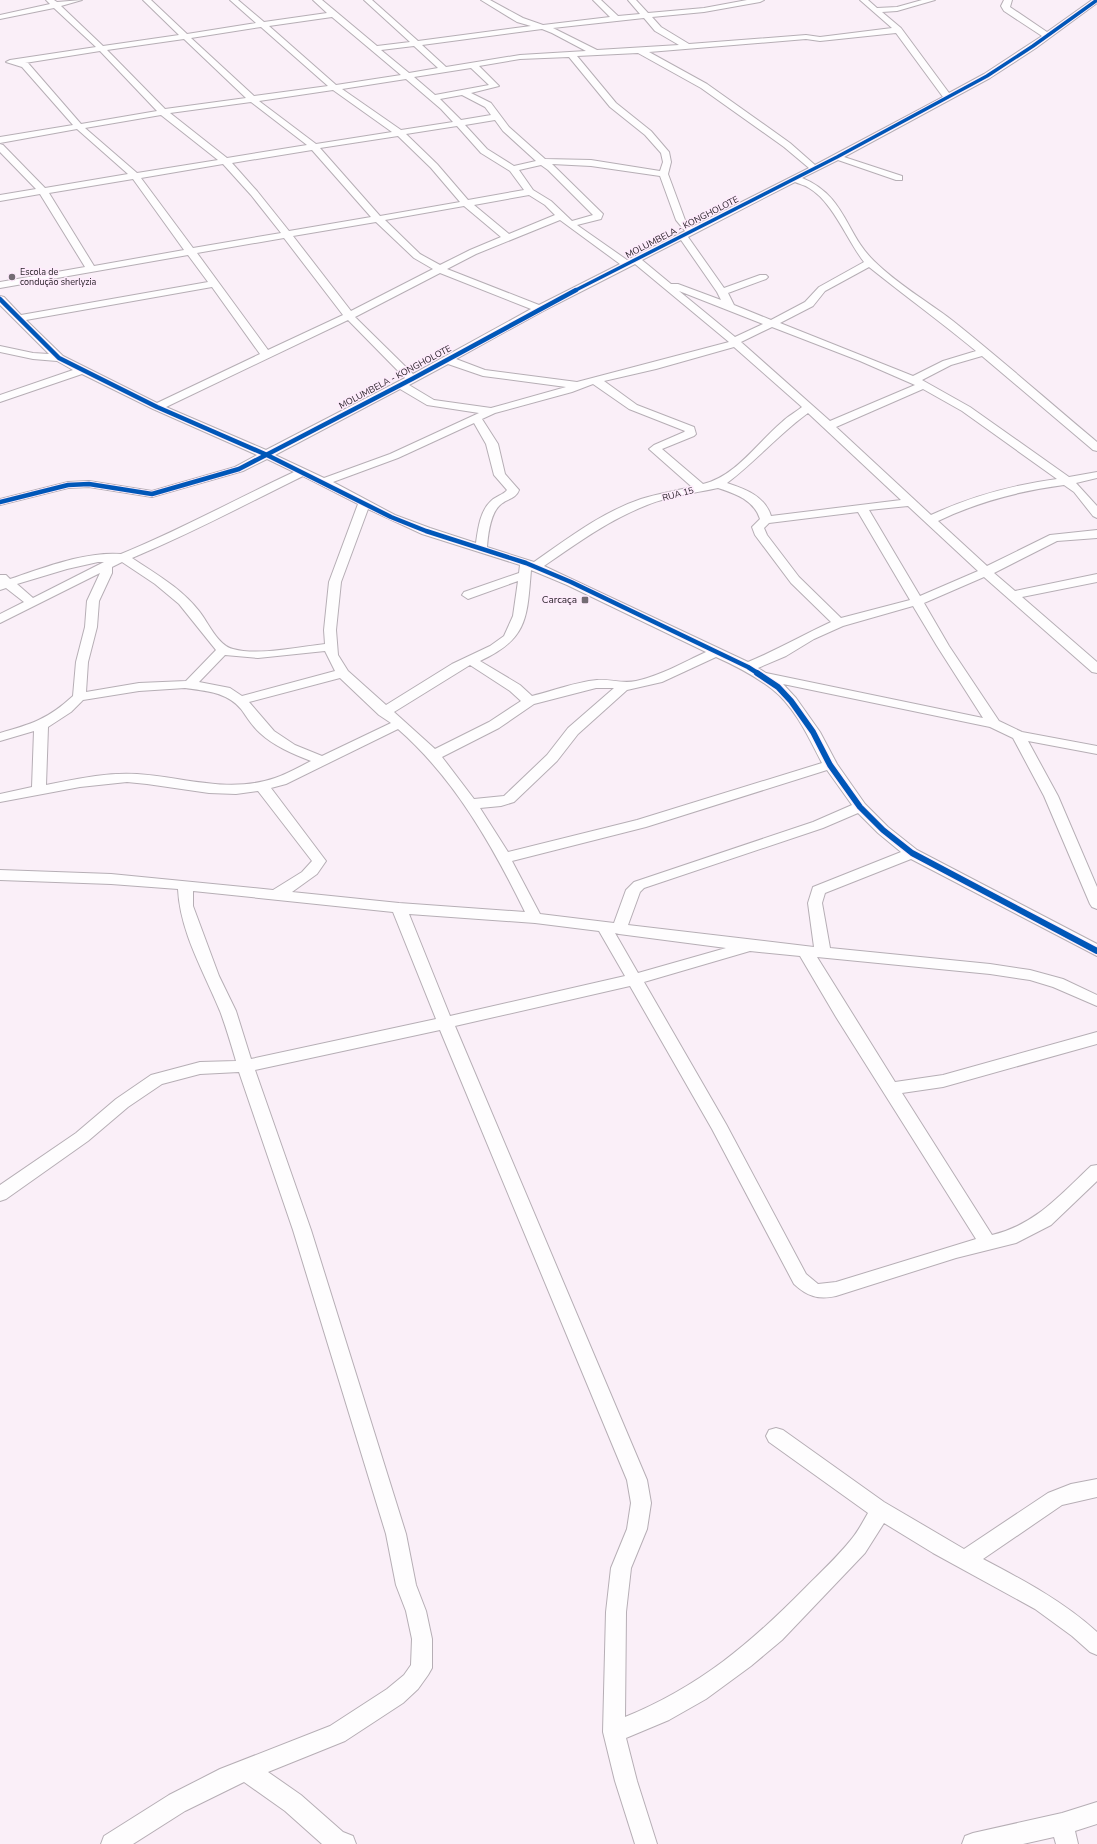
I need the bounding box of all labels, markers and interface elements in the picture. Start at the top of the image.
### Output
street label: MOLUMBELA - KONGHOLOTE [623,193,741,261]
place label: Escola de condução sherlyzia [20,266,97,288]
marker: Escola de condução sherlyzia [7,272,17,282]
street label: MOLUMBELA - KONGHOLOTE [337,342,453,412]
street label: RUA 15 [661,484,695,504]
place label: Carcaça [542,593,577,607]
marker: Carcaça [580,595,590,605]

